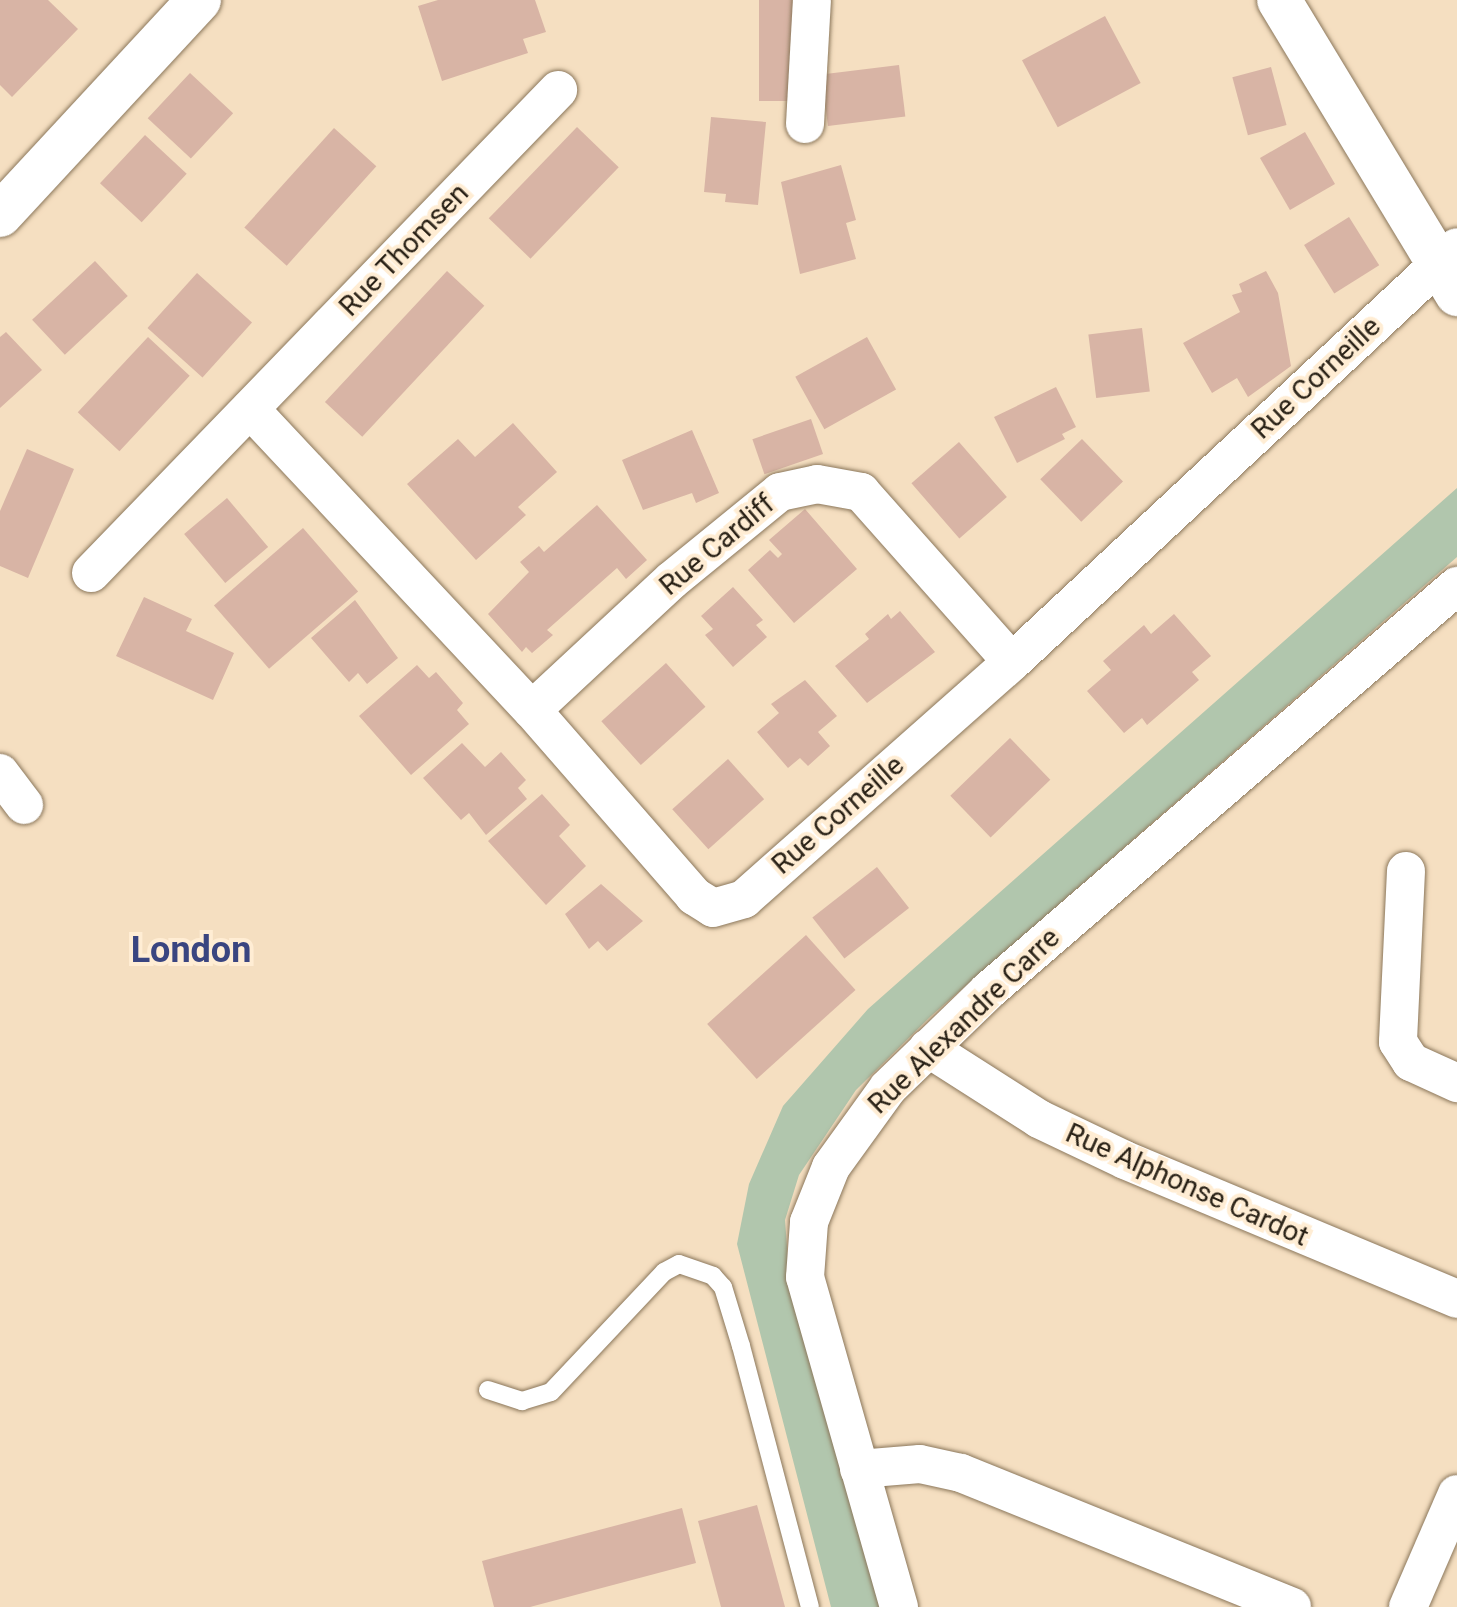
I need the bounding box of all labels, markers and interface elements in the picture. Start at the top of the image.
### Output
street label: Rue Thomsen [332,177,476,323]
street label: Rue Corneille [1245,310,1387,446]
street label: Rue Cardiff [653,487,781,603]
street label: Rue Corneille [765,749,911,881]
street label: Rue Alexandre Carre [861,921,1067,1121]
district label: London [131,929,251,973]
street label: Rue Alphonse Cardot [1061,1116,1313,1254]

